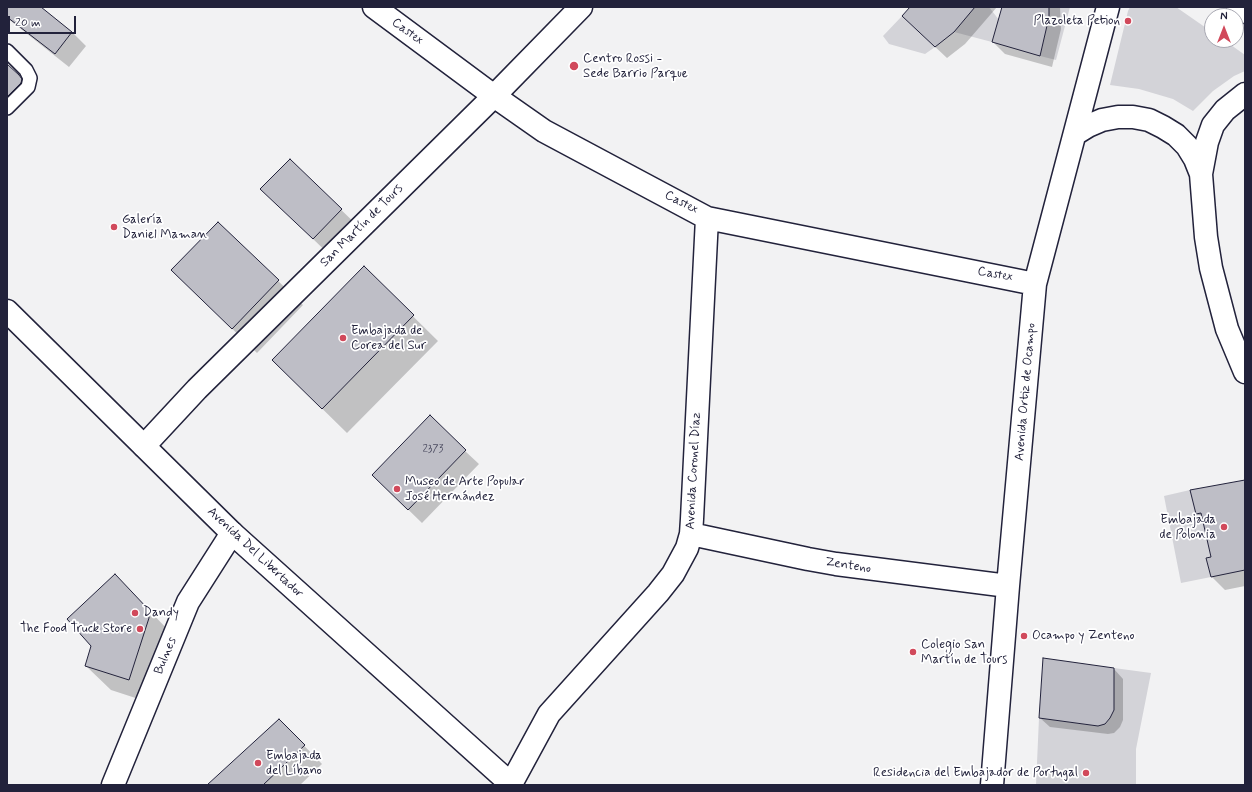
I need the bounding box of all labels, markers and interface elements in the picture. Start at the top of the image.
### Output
scale bar [10,8,78,34]
north arrow [1204,8,1244,48]
text: N [1220,10,1228,24]
place label: Plazoleta Petion [1034,13,1120,29]
text: 20 m [15,15,41,31]
street label: Castex [388,15,426,49]
marker: Plazoleta Petion [1123,16,1133,26]
place label: Centro Rossi - Sede Barrio Parque [583,51,688,82]
marker: Centro Rossi - Sede Barrio Parque [568,60,580,72]
street label: San Martín de Tours [317,181,407,271]
street label: Castex [662,188,700,218]
place label: Galería Daniel Maman [122,212,207,243]
marker: Galería Daniel Maman [109,222,119,232]
street label: Castex [976,264,1014,286]
street label: Avenida Ortiz de Ocampo [1012,322,1040,462]
place label: Embajada de Corea del Sur [351,323,426,354]
marker: Embajada de Corea del Sur [338,333,348,343]
street label: Avenida Coronel Díaz [683,412,705,530]
house number: 2373 [422,443,444,457]
place label: Museo de Arte Popular José Hernández [405,474,525,505]
marker: Museo de Arte Popular José Hernández [392,484,402,494]
street label: Avenida Del Libertador [203,504,307,602]
place label: Embajada de Polonia [1160,512,1216,543]
marker: Embajada de Polonia [1219,522,1229,532]
street label: Zenteno [824,555,872,577]
place label: Dandy [143,605,179,621]
marker: Dandy [130,608,140,618]
place label: The Food Truck Store [20,621,132,637]
marker: The Food Truck Store [135,624,145,634]
place label: Ocampo y Zenteno [1032,628,1134,644]
marker: Ocampo y Zenteno [1019,631,1029,641]
street label: Bulnes [151,635,181,677]
place label: Colegio San Martín de Tours [921,637,1007,668]
marker: Colegio San Martín de Tours [908,647,918,657]
place label: Embajada del Líbano [266,748,322,779]
marker: Embajada del Líbano [253,758,263,768]
place label: Residencia del Embajador de Portugal [873,765,1078,781]
marker: Residencia del Embajador de Portugal [1081,768,1091,778]

